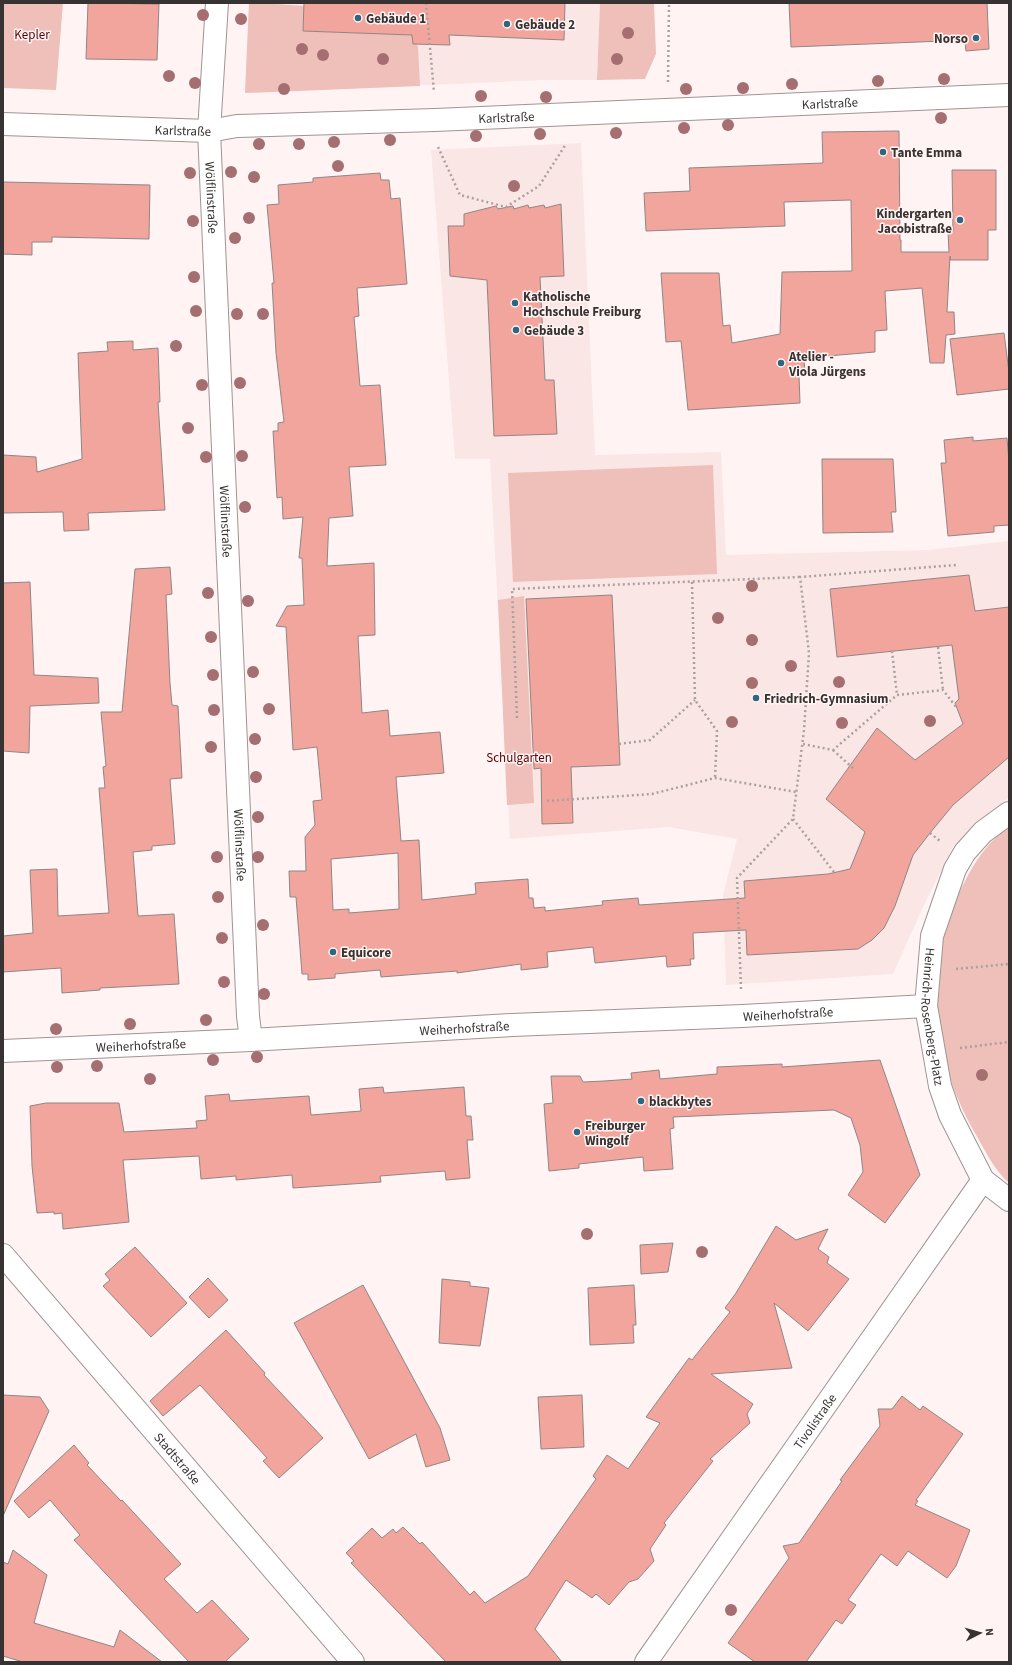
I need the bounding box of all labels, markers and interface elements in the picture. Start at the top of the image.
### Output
place label: Gebäude 1 [366,10,426,28]
marker: Gebäude 1 [353,13,363,23]
place label: Gebäude 2 [515,16,575,34]
marker: Gebäude 2 [502,19,512,29]
park label: Kepler [14,26,50,44]
place label: Norso [934,30,968,48]
marker: Norso [971,33,981,43]
street label: Karlstraße [802,94,859,114]
street label: Karlstraße [478,108,535,128]
street label: Karlstraße [154,121,211,141]
place label: Tante Emma [891,144,962,162]
marker: Tante Emma [878,147,888,157]
street label: Wölflinstraße [200,161,222,234]
place label: Kindergarten Jacobistraße [876,205,952,238]
marker: Kindergarten Jacobistraße [955,215,965,225]
place label: Katholische Hochschule Freiburg [523,288,641,321]
marker: Katholische Hochschule Freiburg [510,298,520,308]
place label: Gebäude 3 [524,322,584,340]
marker: Gebäude 3 [511,325,521,335]
place label: Atelier - Viola Jürgens [788,348,866,381]
marker: Atelier - Viola Jürgens [776,358,786,368]
street label: Wölflinstraße [215,485,236,558]
place label: Friedrich-Gymnasium [764,690,888,708]
marker: Friedrich-Gymnasium [751,693,761,703]
park label: Schulgarten [486,749,552,767]
street label: Wölflinstraße [229,809,250,882]
place label: Equicore [341,944,391,962]
marker: Equicore [328,947,338,957]
street label: Heinrich-Rosenberg-Platz [916,947,948,1088]
street label: Weiherhofstraße [743,1003,834,1026]
street label: Weiherhofstraße [419,1017,510,1040]
street label: Weiherhofstraße [95,1035,186,1057]
place label: blackbytes [649,1093,712,1111]
marker: blackbytes [636,1096,646,1106]
place label: Freiburger Wingolf [585,1117,646,1150]
marker: Freiburger Wingolf [572,1127,582,1137]
street label: Tivolistraße [790,1390,841,1453]
street label: Stadtstraße [150,1429,204,1489]
north arrow [960,1613,1000,1653]
text: N [982,1628,997,1636]

